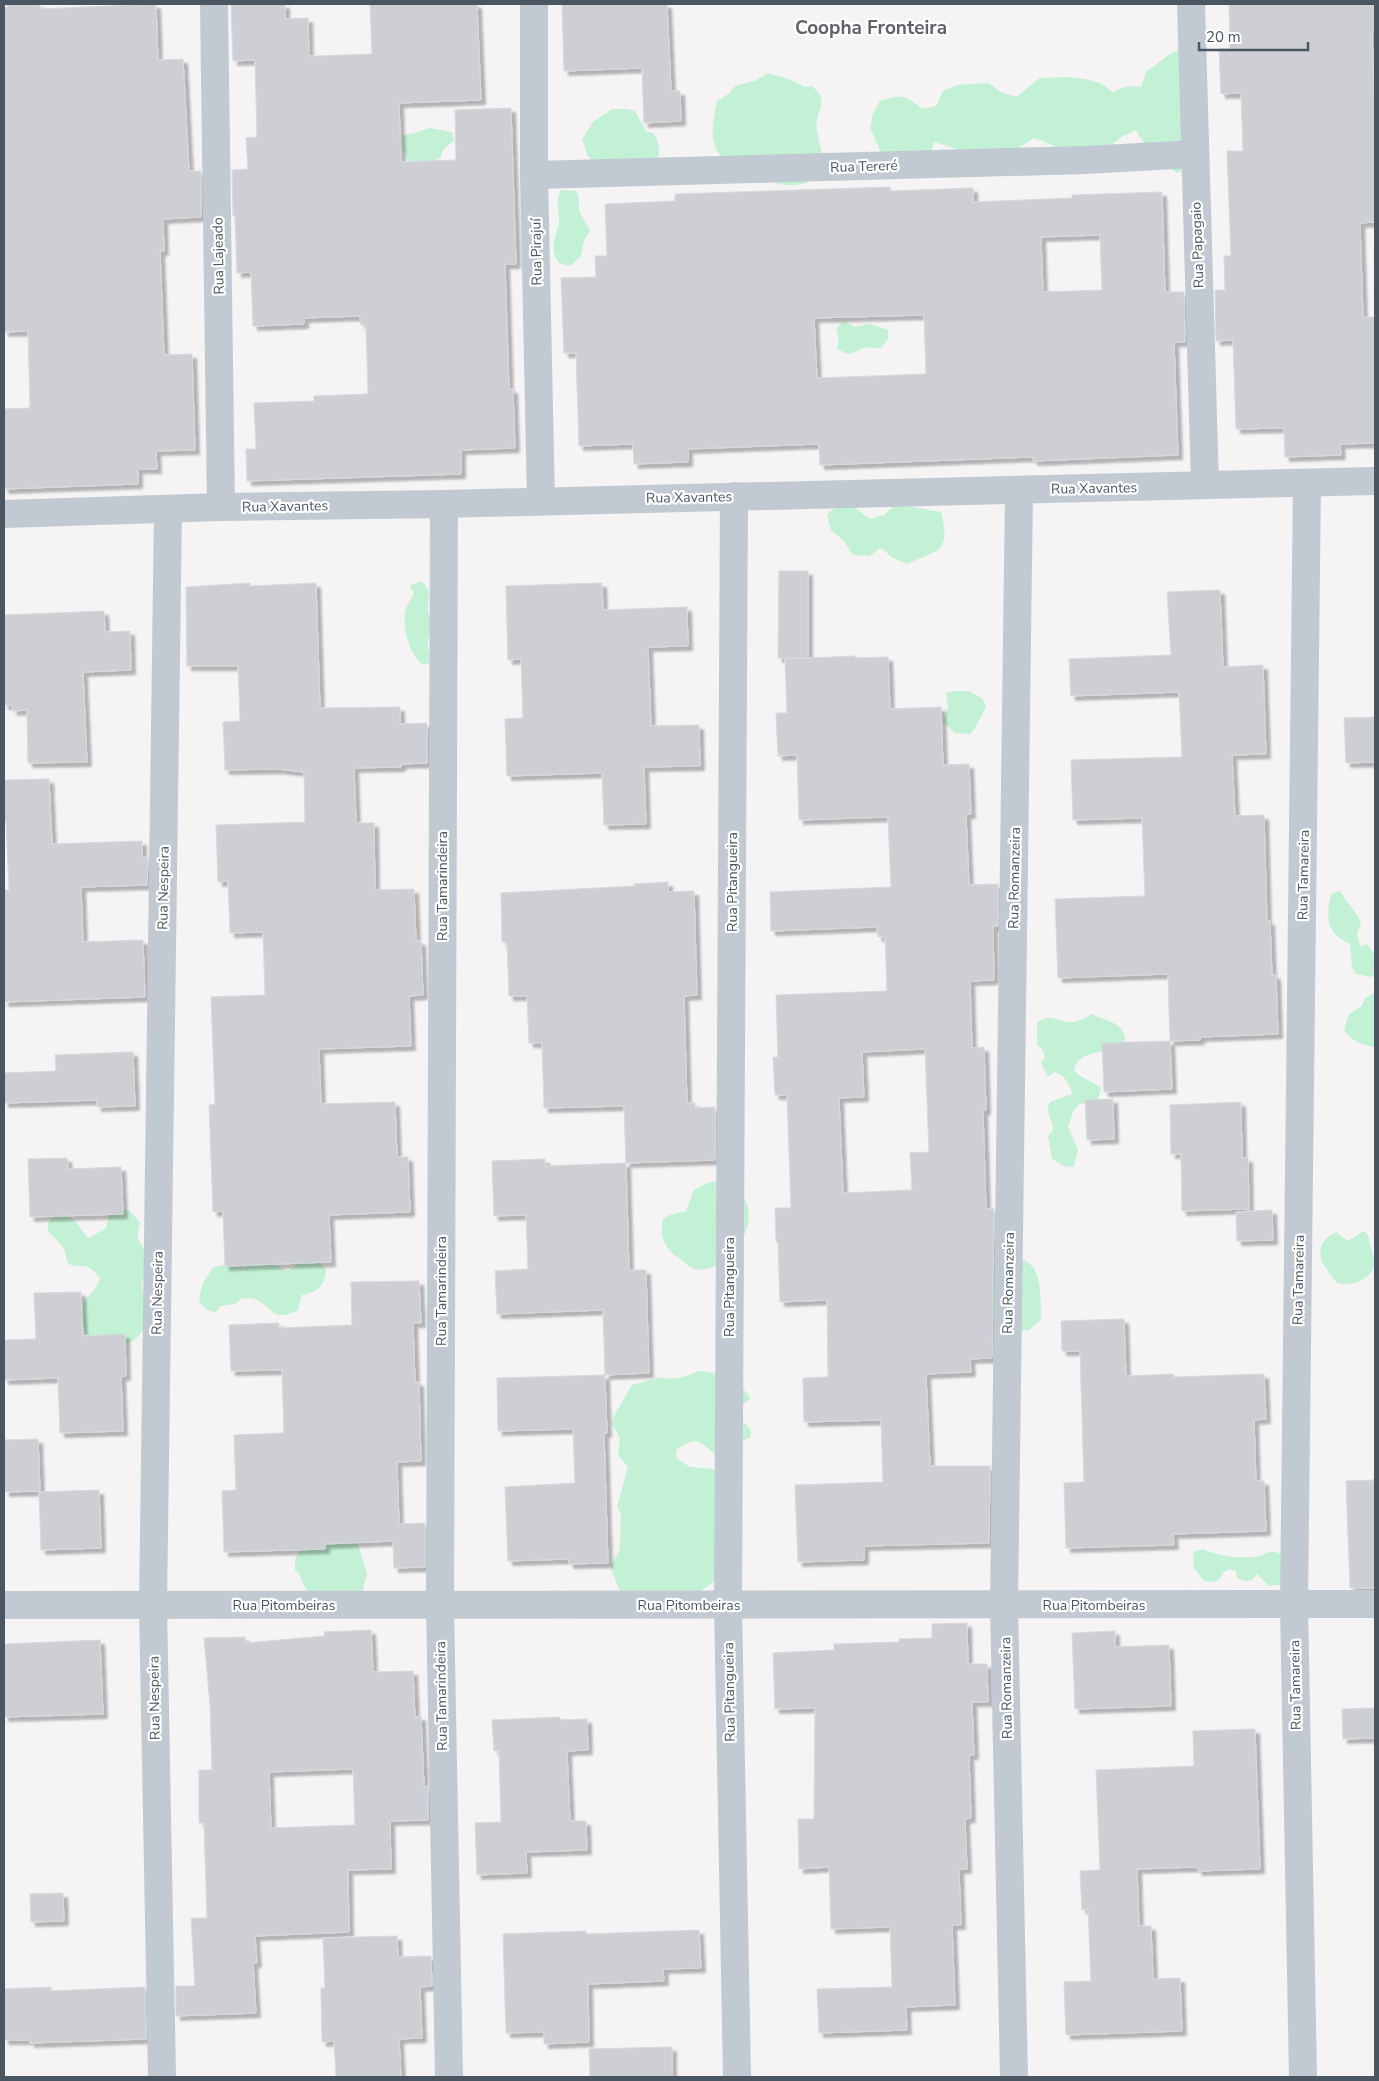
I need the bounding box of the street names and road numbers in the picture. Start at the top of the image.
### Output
street label: Rua Tereré [830,156,898,177]
street label: Rua Papagaio [1186,201,1209,288]
street label: Rua Lajeado [208,217,229,295]
street label: Rua Pirajuí [526,218,547,286]
street label: Rua Xavantes [1051,478,1137,499]
street label: Rua Xavantes [646,487,732,508]
street label: Rua Xavantes [242,496,328,517]
street label: Rua Romanzeira [1004,827,1025,929]
street label: Rua Tamareira [1293,830,1314,920]
street label: Rua Tamarindeira [433,831,452,941]
street label: Rua Pitangueira [723,832,742,932]
street label: Rua Nespeira [153,846,174,930]
street label: Rua Romanzeira [998,1232,1019,1334]
street label: Rua Tamareira [1288,1235,1309,1325]
street label: Rua Tamarindeira [432,1236,451,1346]
street label: Rua Pitangueira [720,1237,739,1337]
street label: Rua Nespeira [147,1251,168,1335]
street label: Rua Pitombeiras [233,1596,336,1615]
street label: Rua Pitombeiras [638,1596,741,1615]
street label: Rua Pitombeiras [1043,1596,1146,1615]
street label: Rua Romanzeira [996,1637,1017,1739]
street label: Rua Tamareira [1285,1640,1306,1730]
street label: Rua Tamarindeira [431,1641,452,1751]
street label: Rua Pitangueira [719,1642,740,1742]
street label: Rua Nespeira [144,1656,165,1740]

